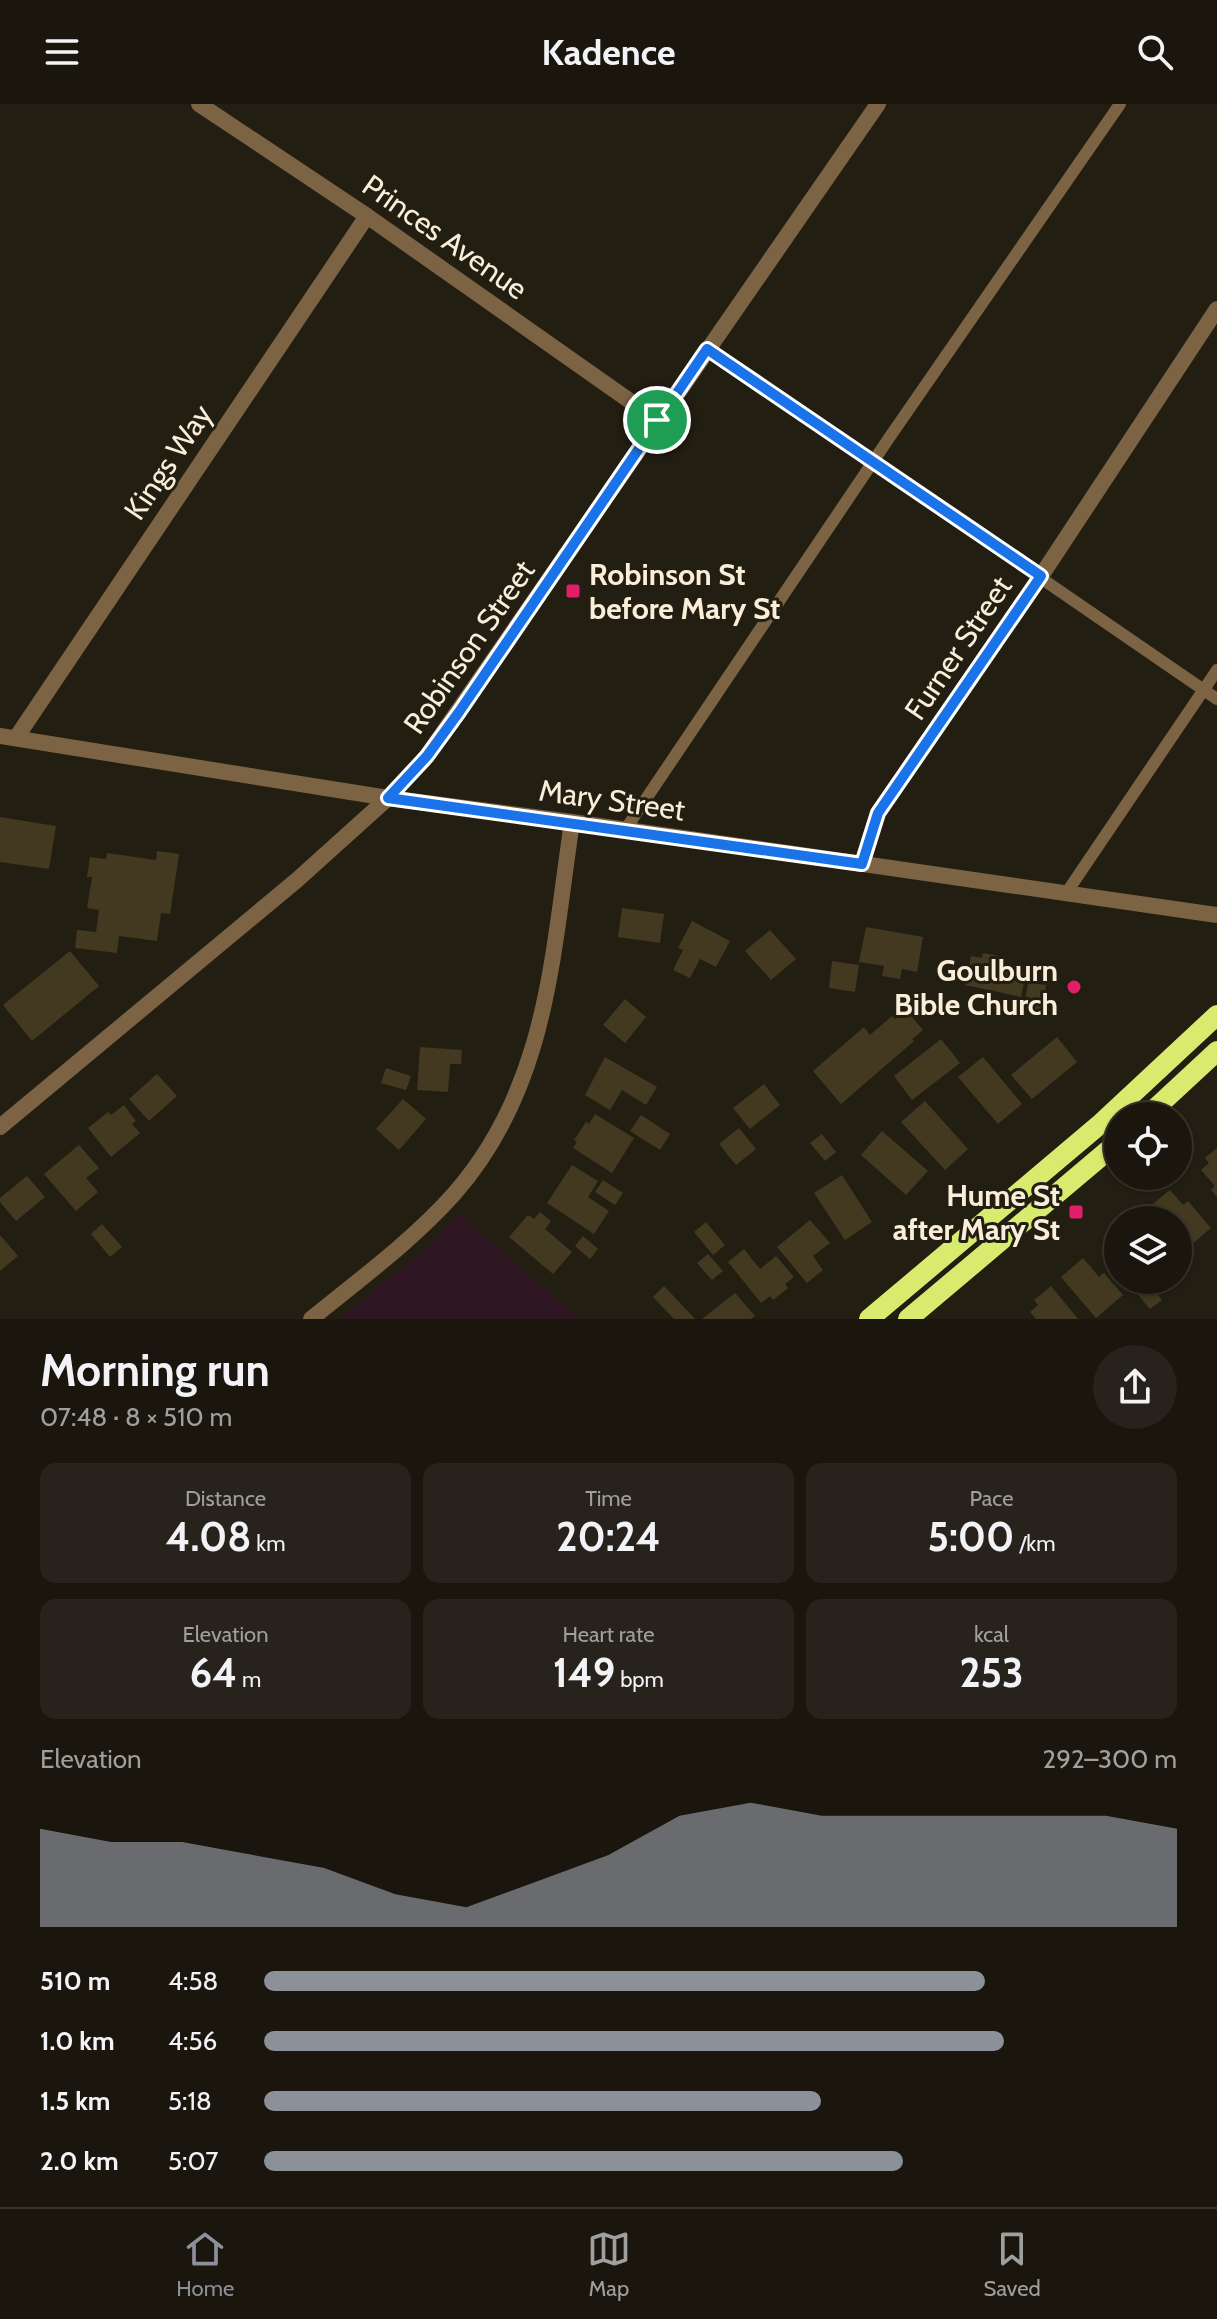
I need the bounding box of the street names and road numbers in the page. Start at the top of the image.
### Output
street label: Princes Avenue [356,167,534,307]
street label: Kings Way [116,397,220,527]
street label: Robinson Street [396,553,542,741]
street label: Furner Street [896,569,1020,727]
street label: Mary Street [537,771,687,829]

